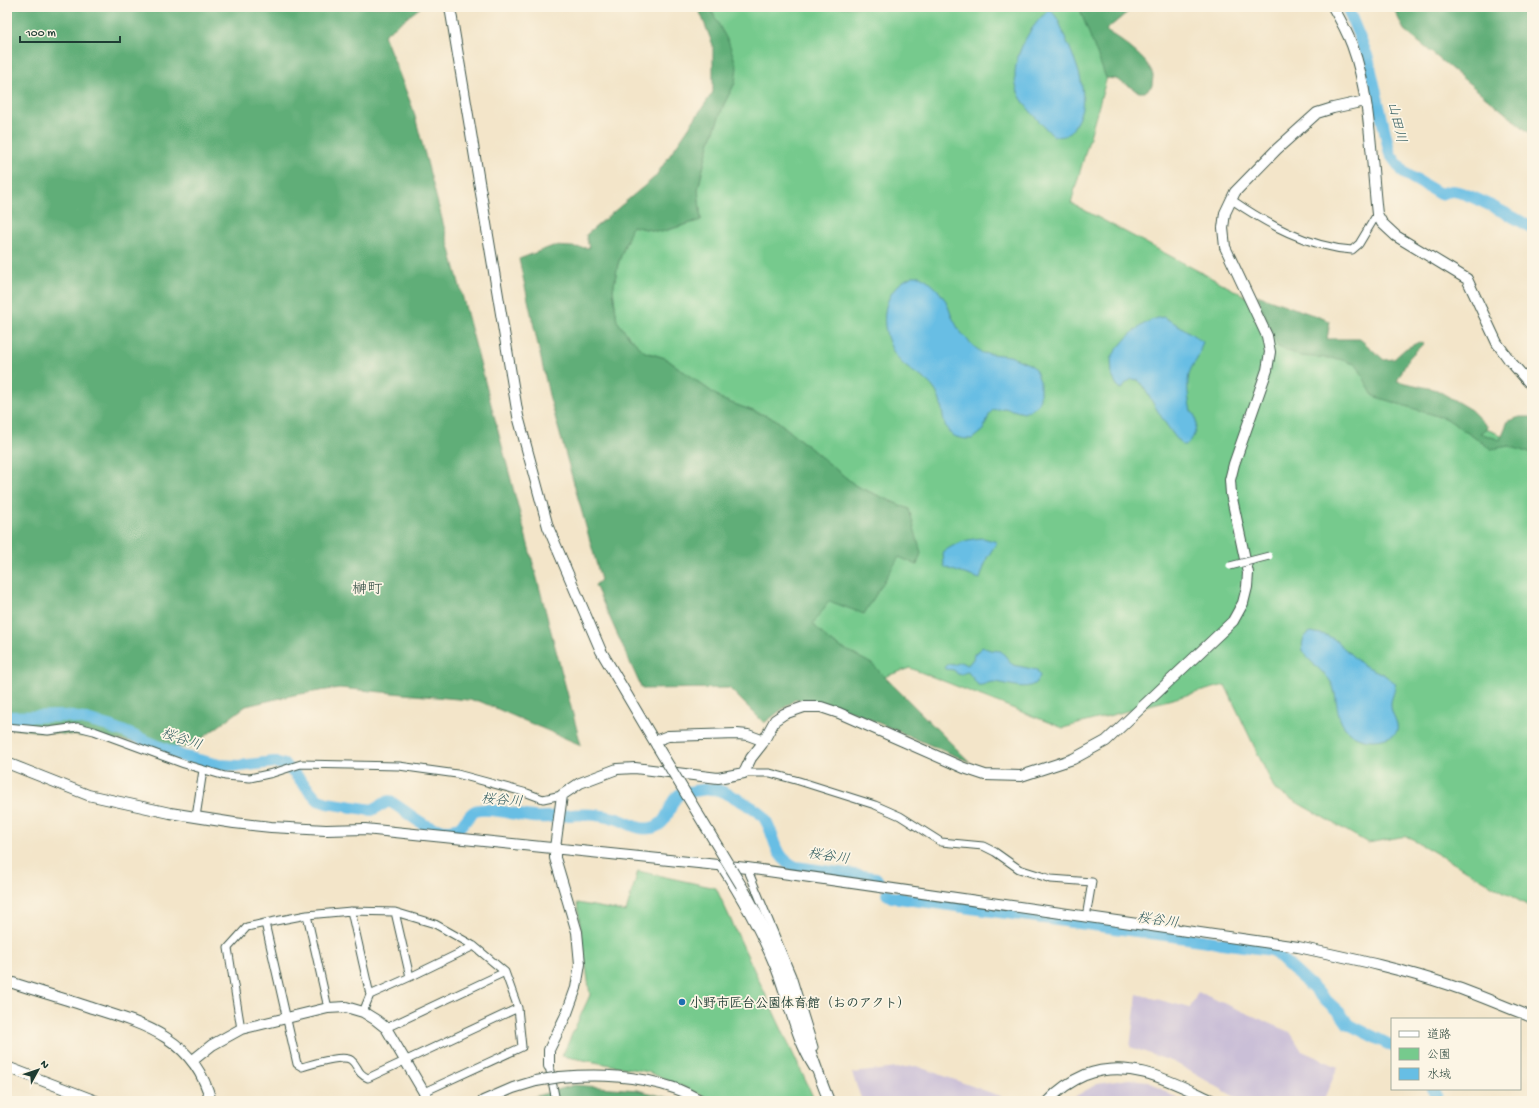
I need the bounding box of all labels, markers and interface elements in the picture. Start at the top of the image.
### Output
scale bar [20,18,120,44]
text: 100 m [25,27,56,41]
water label: 山田川 [1383,100,1409,145]
district label: 榊町 [352,581,383,599]
water label: 桜谷川 [159,725,204,755]
water label: 桜谷川 [480,791,523,812]
water label: 桜谷川 [807,846,851,869]
water label: 桜谷川 [1136,910,1180,933]
place label: 小野市匠台公園体育館（おのアクト） [690,996,910,1012]
marker: 小野市匠台公園体育館（おのアクト） [677,997,687,1007]
legend [1391,1018,1521,1090]
text: 道路 [1427,1028,1451,1043]
text: 公園 [1427,1048,1451,1063]
north arrow [18,1050,58,1090]
text: N [37,1058,51,1071]
text: 水域 [1427,1068,1451,1083]

